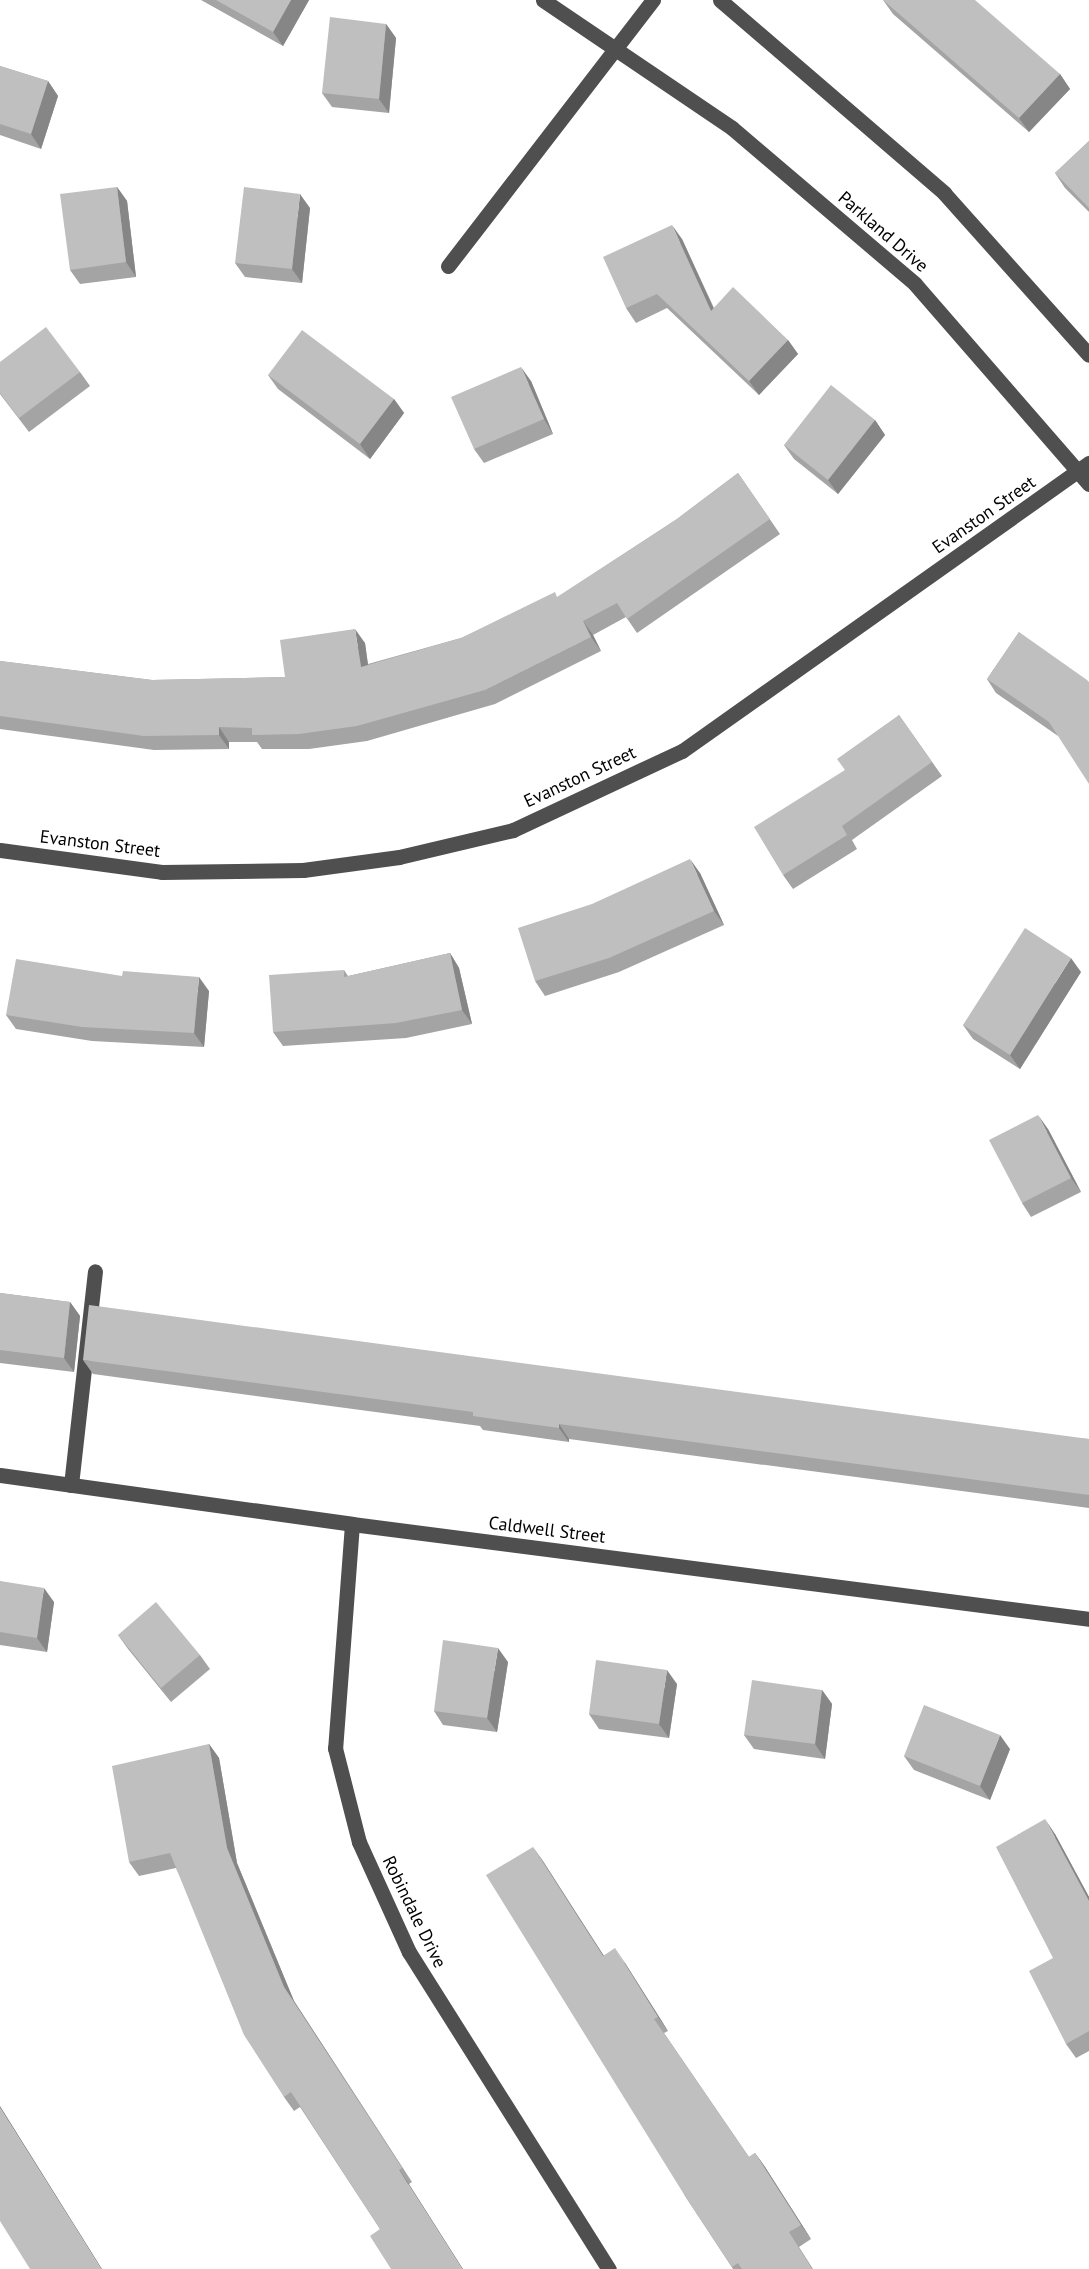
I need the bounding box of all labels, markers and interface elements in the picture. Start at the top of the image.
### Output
street label: Parkland Drive [834,187,932,277]
street label: Evanston Street [928,471,1040,559]
street label: Evanston Street [521,742,639,812]
street label: Evanston Street [39,826,161,862]
street label: Caldwell Street [487,1512,607,1548]
street label: Robindale Drive [378,1852,450,1972]

